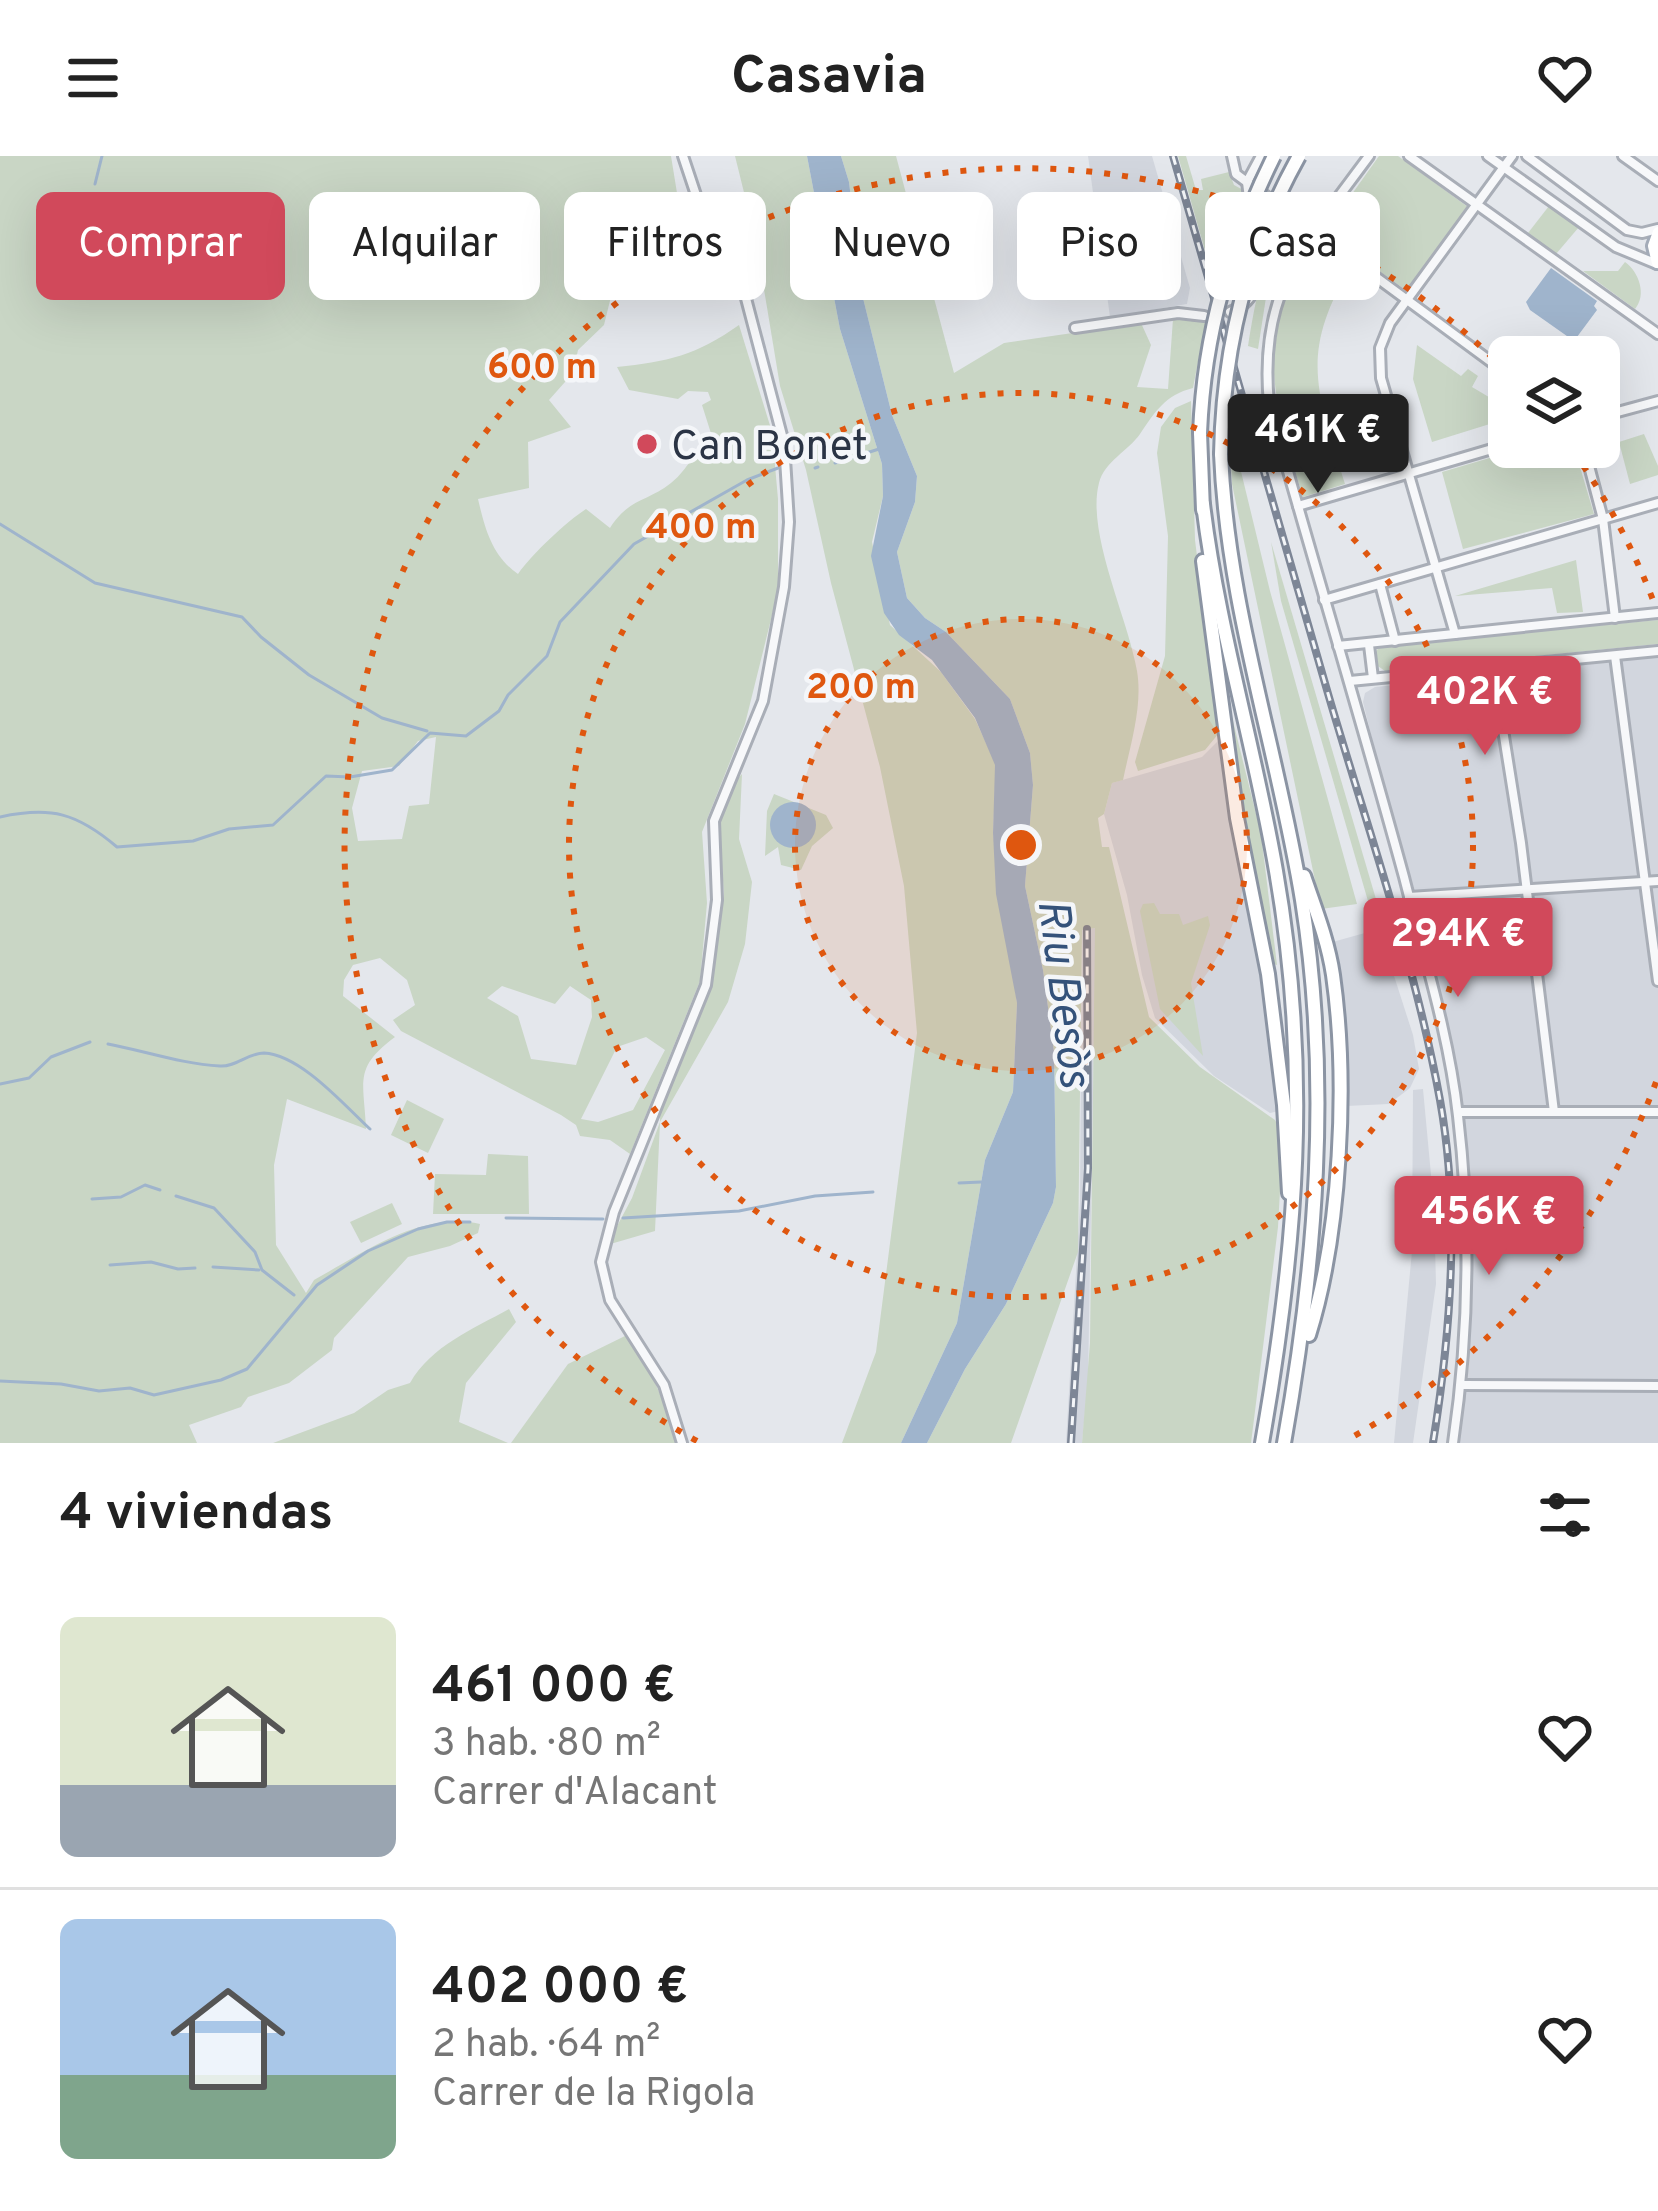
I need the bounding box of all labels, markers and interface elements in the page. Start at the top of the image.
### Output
text: Casavia [731,44,927,113]
icon: menu [60,45,126,111]
icon: heart [1532,45,1598,111]
chip: Comprar [36,192,285,300]
chip: Alquilar [309,192,540,300]
chip: Filtros [564,192,766,300]
chip: Nuevo [790,192,993,300]
chip: Piso [1017,192,1181,300]
chip: Casa [1205,192,1380,300]
map controls [1488,336,1620,468]
button: layers [1488,336,1620,468]
text: 600 m [487,346,597,392]
pin: 461K € [1220,394,1416,496]
text: 461K € [1255,408,1381,457]
place label: Can Bonet [671,422,868,475]
marker: Can Bonet [634,431,660,457]
text: 400 m [645,506,757,552]
pin: 402K € [1387,656,1583,758]
text: 200 m [806,666,916,712]
text: 402K € [1417,670,1553,719]
centre of rings [1000,824,1042,866]
water label: Riu Besòs [1022,896,1101,1092]
pin: 294K € [1360,898,1556,1000]
text: 294K € [1391,912,1526,961]
pin: 456K € [1391,1176,1587,1278]
text: 456K € [1422,1190,1556,1239]
icon: filters [1532,1482,1598,1548]
text: 4 viviendas [60,1483,333,1548]
text: 461 000 € [432,1656,675,1721]
icon: home [156,1665,300,1809]
icon: heart [1532,1704,1598,1770]
text: 3 hab. · 80 m² [432,1721,661,1770]
text: Carrer d'Alacant [432,1770,717,1819]
text: 402 000 € [432,1957,688,2022]
icon: home [156,1967,300,2111]
icon: heart [1532,2006,1598,2072]
text: 2 hab. · 64 m² [432,2022,660,2071]
text: Carrer de la Rigola [432,2071,755,2120]

